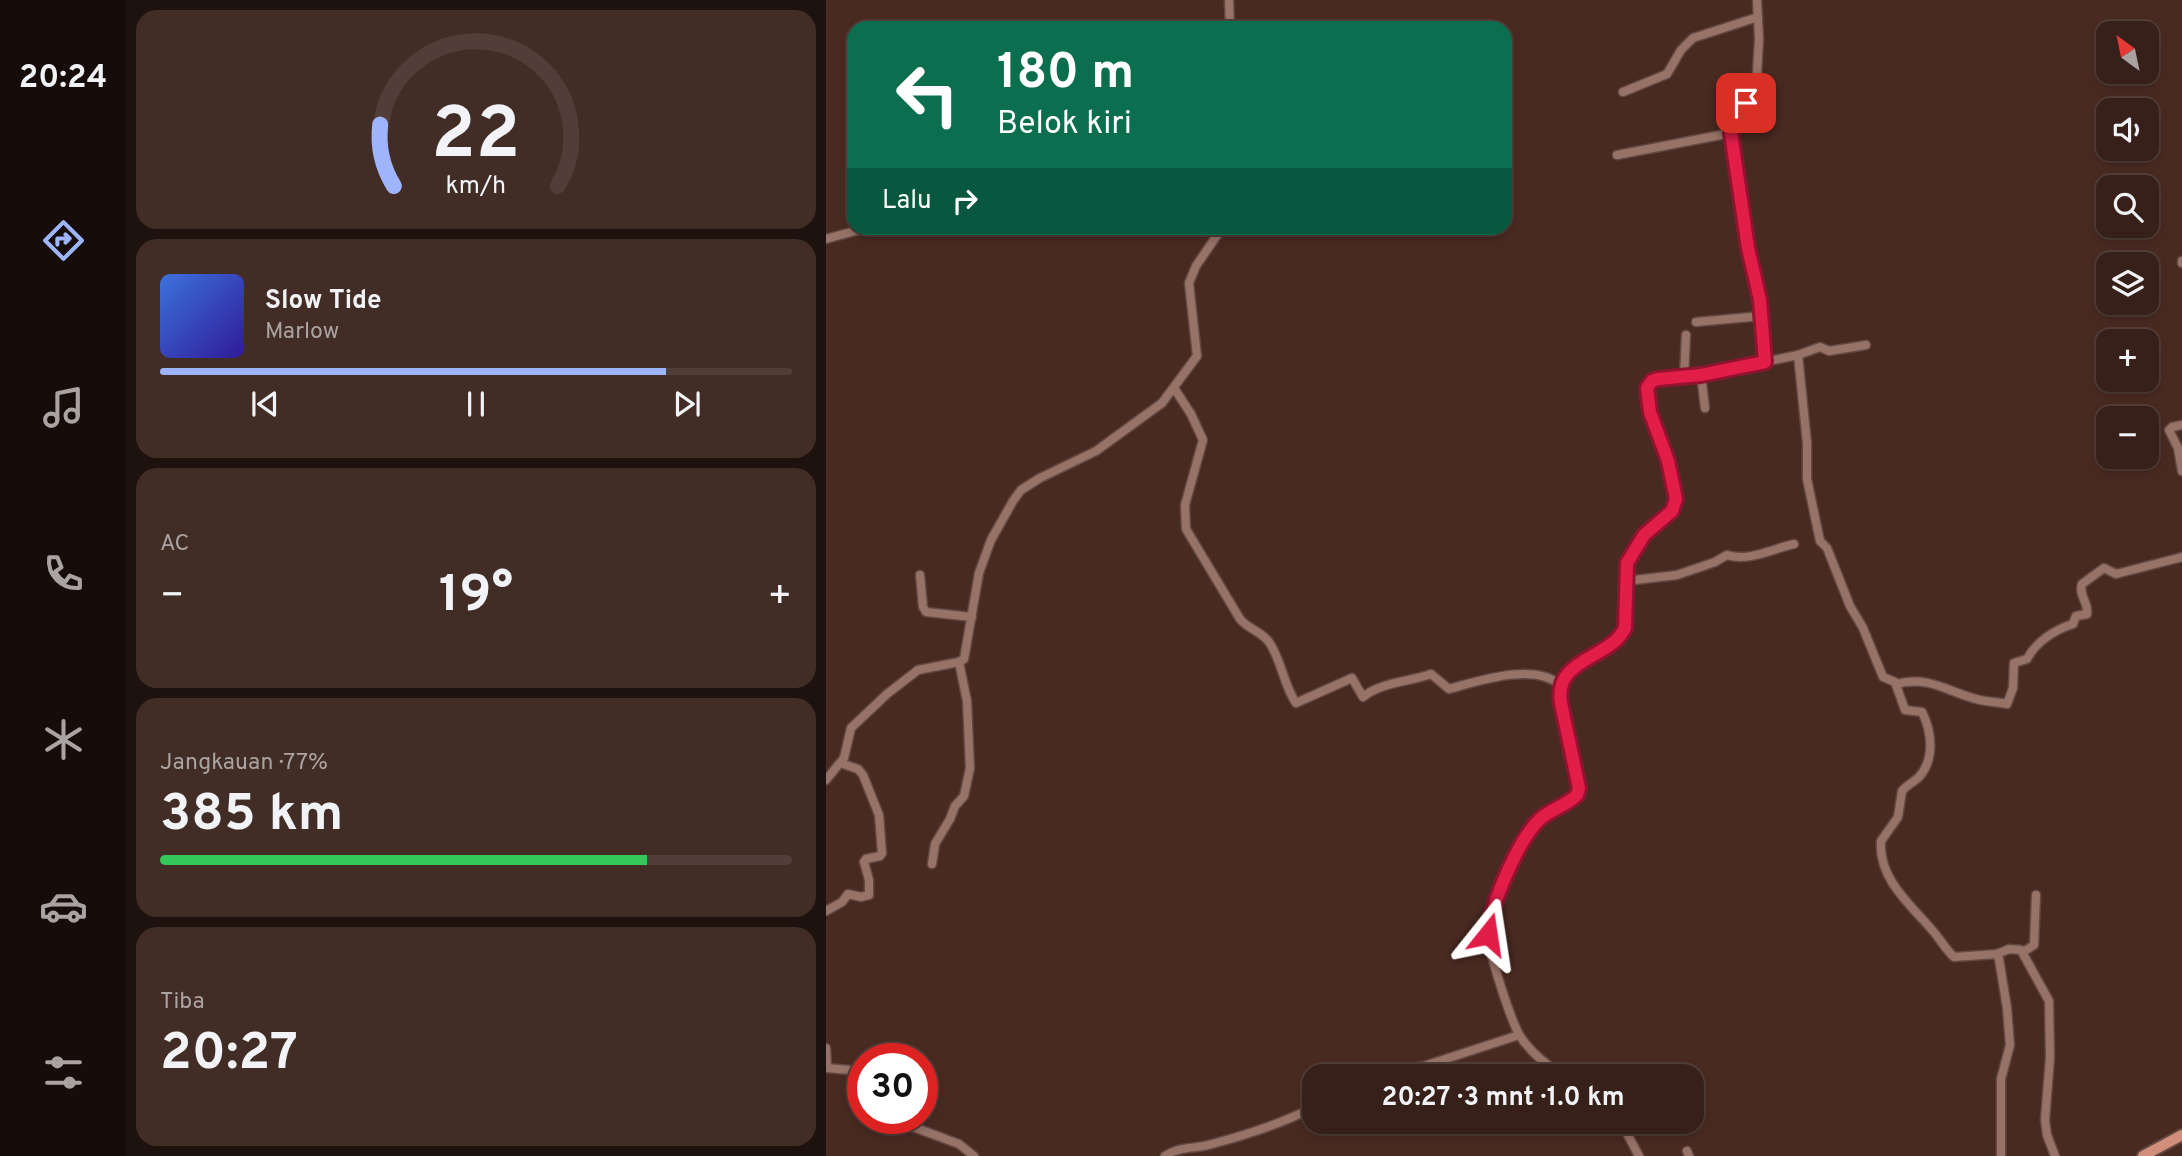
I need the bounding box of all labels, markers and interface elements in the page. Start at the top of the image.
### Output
north arrow [2096,21,2160,84]
map controls [2096,21,2159,469]
text: 180 m [997,44,1134,106]
icon: left [882,49,973,140]
text: 20:24 [19,59,107,99]
pin [1716,73,1776,133]
icon: arrive [1727,84,1765,122]
text: 22 [431,92,521,184]
button: sound [2096,98,2159,161]
text: Belok kiri [997,105,1132,145]
text: km/h [446,170,506,202]
button: search [2096,175,2159,238]
icon: right [946,182,984,220]
text: Lalu [882,185,932,218]
icon: directions [39,216,88,265]
button: layers [2096,252,2159,315]
text: Slow Tide [265,285,382,318]
text: Marlow [265,318,339,347]
button: + [2096,329,2159,392]
icon: music [39,383,88,432]
icon: previous [246,385,284,423]
icon: pause [457,385,495,423]
icon: next [668,385,706,423]
button: − [2096,406,2159,469]
text: AC [160,530,189,559]
icon: phone [39,549,88,598]
text: 19° [439,564,513,630]
text: − [160,573,185,622]
text: + [767,573,792,622]
icon: climate [39,715,88,764]
text: Jangkauan · 77% [160,749,328,778]
text: 385 km [160,783,343,849]
icon: car [39,882,88,931]
position arrow [1451,897,1525,971]
text: Tiba [160,988,205,1017]
text: 20:27 [160,1022,298,1088]
speed limit sign: 30 [847,1043,938,1134]
icon: filters [39,1048,88,1097]
text: 20:27 · 3 mnt · 1.0 km [1382,1082,1624,1115]

